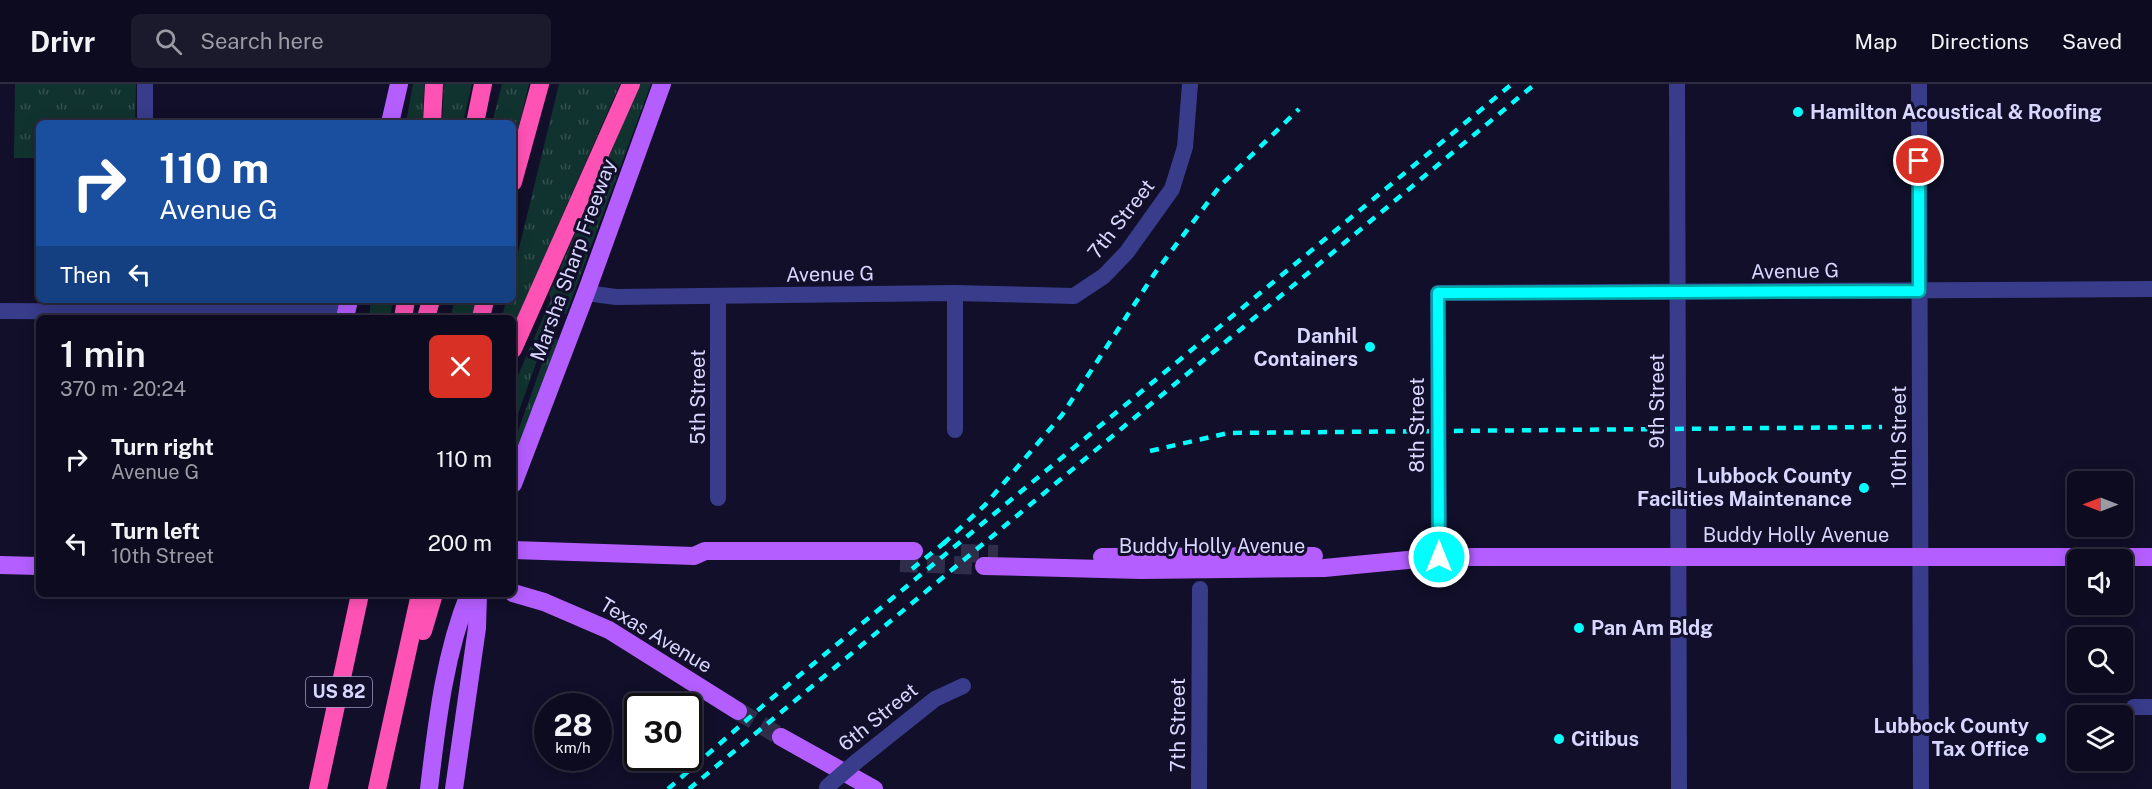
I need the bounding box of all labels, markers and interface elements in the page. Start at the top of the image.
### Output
search box [131,14,551,68]
text: Drivr [30,25,95,58]
icon: search [152,25,185,58]
text: Search here [200,28,324,54]
text: Map [1855,29,1897,54]
text: Directions [1930,29,2029,54]
text: Saved [2062,29,2122,54]
place label: Hamilton Acoustical & Roofing [1810,100,2102,124]
marker: Hamilton Acoustical & Roofing [1791,105,1805,119]
pin [1893,135,1944,186]
text: 110 m [159,143,269,192]
icon: right [60,144,138,222]
icon: arrive [1902,144,1935,177]
street label: Marsha Sharp Freeway [525,155,621,364]
street label: 7th Street [1082,174,1160,264]
text: Avenue G [159,193,278,225]
icon: left [123,258,156,291]
street label: Avenue G [1751,258,1839,284]
street label: Avenue G [786,261,874,287]
text: Then [60,262,111,288]
place label: Danhil Containers [1253,324,1358,371]
text: 1 min [60,333,146,375]
button: close [429,335,492,398]
marker: Danhil Containers [1363,340,1377,354]
street label: 5th Street [686,349,710,445]
street label: 9th Street [1645,353,1669,449]
text: 370 m · 20:24 [60,377,186,401]
street label: 8th Street [1405,377,1429,473]
street label: 10th Street [1887,386,1911,488]
text: Turn right [111,434,214,460]
icon: right [60,443,93,476]
text: 110 m [436,446,492,472]
text: Avenue G [111,460,199,484]
place label: Lubbock County Facilities Maintenance [1637,464,1852,511]
north arrow [2067,471,2133,537]
map controls [2067,471,2133,771]
marker: Lubbock County Facilities Maintenance [1857,481,1871,495]
text: Turn left [111,518,200,544]
street label: Buddy Holly Avenue [1703,523,1889,547]
position arrow [1407,525,1471,589]
icon: left [60,527,93,560]
text: 200 m [428,530,492,556]
street label: Buddy Holly Avenue [1119,534,1305,558]
text: 10th Street [111,544,214,568]
button: sound [2067,549,2133,615]
street label: Texas Avenue [596,592,716,678]
place label: Pan Am Bldg [1591,616,1713,640]
marker: Pan Am Bldg [1572,621,1586,635]
button: search [2067,627,2133,693]
road number: US 82 [306,677,372,707]
street label: 6th Street [834,678,922,756]
street label: 7th Street [1166,678,1190,772]
speed limit sign: 30 [624,693,702,771]
button: layers [2067,705,2133,771]
text: 28 [553,707,593,743]
place label: Lubbock County Tax Office [1874,714,2029,761]
place label: Citibus [1571,727,1639,751]
marker: Lubbock County Tax Office [2034,731,2048,745]
marker: Citibus [1552,732,1566,746]
text: km/h [555,739,591,756]

